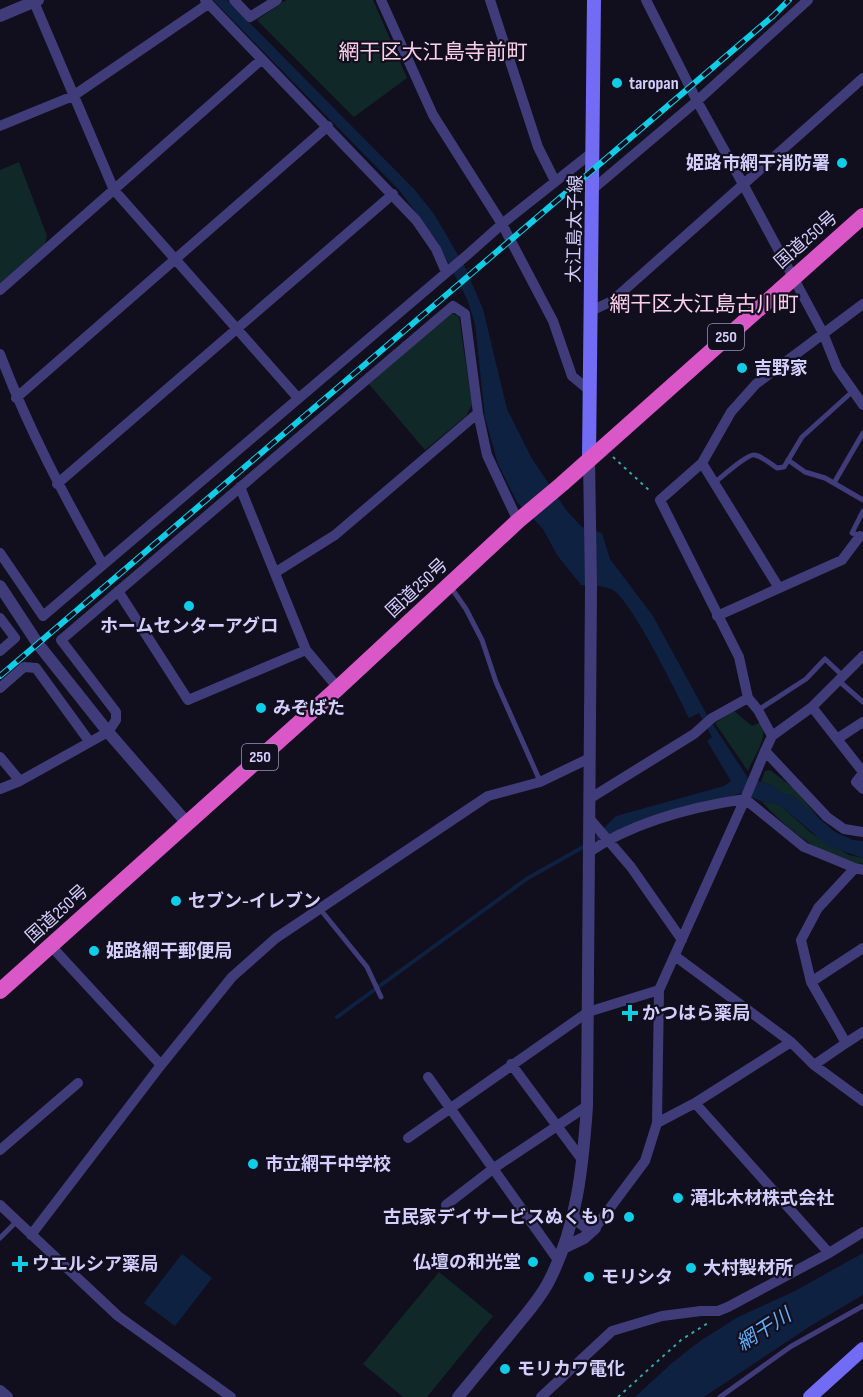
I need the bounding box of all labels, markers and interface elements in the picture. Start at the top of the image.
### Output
district label: 網干区大江島寺前町 [339,40,528,65]
place label: taropan [629,73,679,94]
marker: taropan [610,76,624,90]
place label: 姫路市網干消防署 [686,153,830,174]
marker: 姫路市網干消防署 [835,156,849,170]
street label: 大江島太子線 [564,175,586,283]
street label: 国道250号 [770,207,842,273]
district label: 網干区大江島古川町 [610,292,799,317]
road number: 250 [708,324,744,350]
place label: 吉野家 [754,358,808,379]
marker: 吉野家 [735,361,749,375]
street label: 国道250号 [382,554,452,622]
marker: ホームセンターアグロ [182,599,196,613]
place label: ホームセンターアグロ [100,616,278,637]
place label: みぞばた [273,698,345,719]
marker: みぞばた [254,701,268,715]
road number: 250 [242,744,278,770]
street label: 国道250号 [21,881,93,947]
place label: セブン-イレブン [188,891,321,912]
marker: セブン-イレブン [169,894,183,908]
place label: 姫路網干郵便局 [106,941,232,962]
marker: 姫路網干郵便局 [87,944,101,958]
place label: かつはら薬局 [642,1003,750,1024]
marker: かつはら薬局 [623,1006,637,1020]
place label: 市立網干中学校 [265,1154,391,1175]
marker: 市立網干中学校 [246,1157,260,1171]
place label: 滝北木材株式会社 [690,1188,834,1209]
marker: 滝北木材株式会社 [671,1191,685,1205]
place label: 古民家デイサービスぬくもり [383,1207,617,1228]
marker: 古民家デイサービスぬくもり [622,1210,636,1224]
place label: 仏壇の和光堂 [413,1252,521,1273]
place label: ウエルシア薬局 [32,1254,158,1275]
marker: 仏壇の和光堂 [526,1255,540,1269]
marker: ウエルシア薬局 [13,1257,27,1271]
place label: 大村製材所 [703,1258,793,1279]
marker: 大村製材所 [684,1261,698,1275]
place label: モリシタ [601,1267,673,1288]
marker: モリシタ [582,1270,596,1284]
water label: 網干川 [732,1303,797,1356]
place label: モリカワ電化 [517,1359,625,1380]
marker: モリカワ電化 [498,1362,512,1376]

